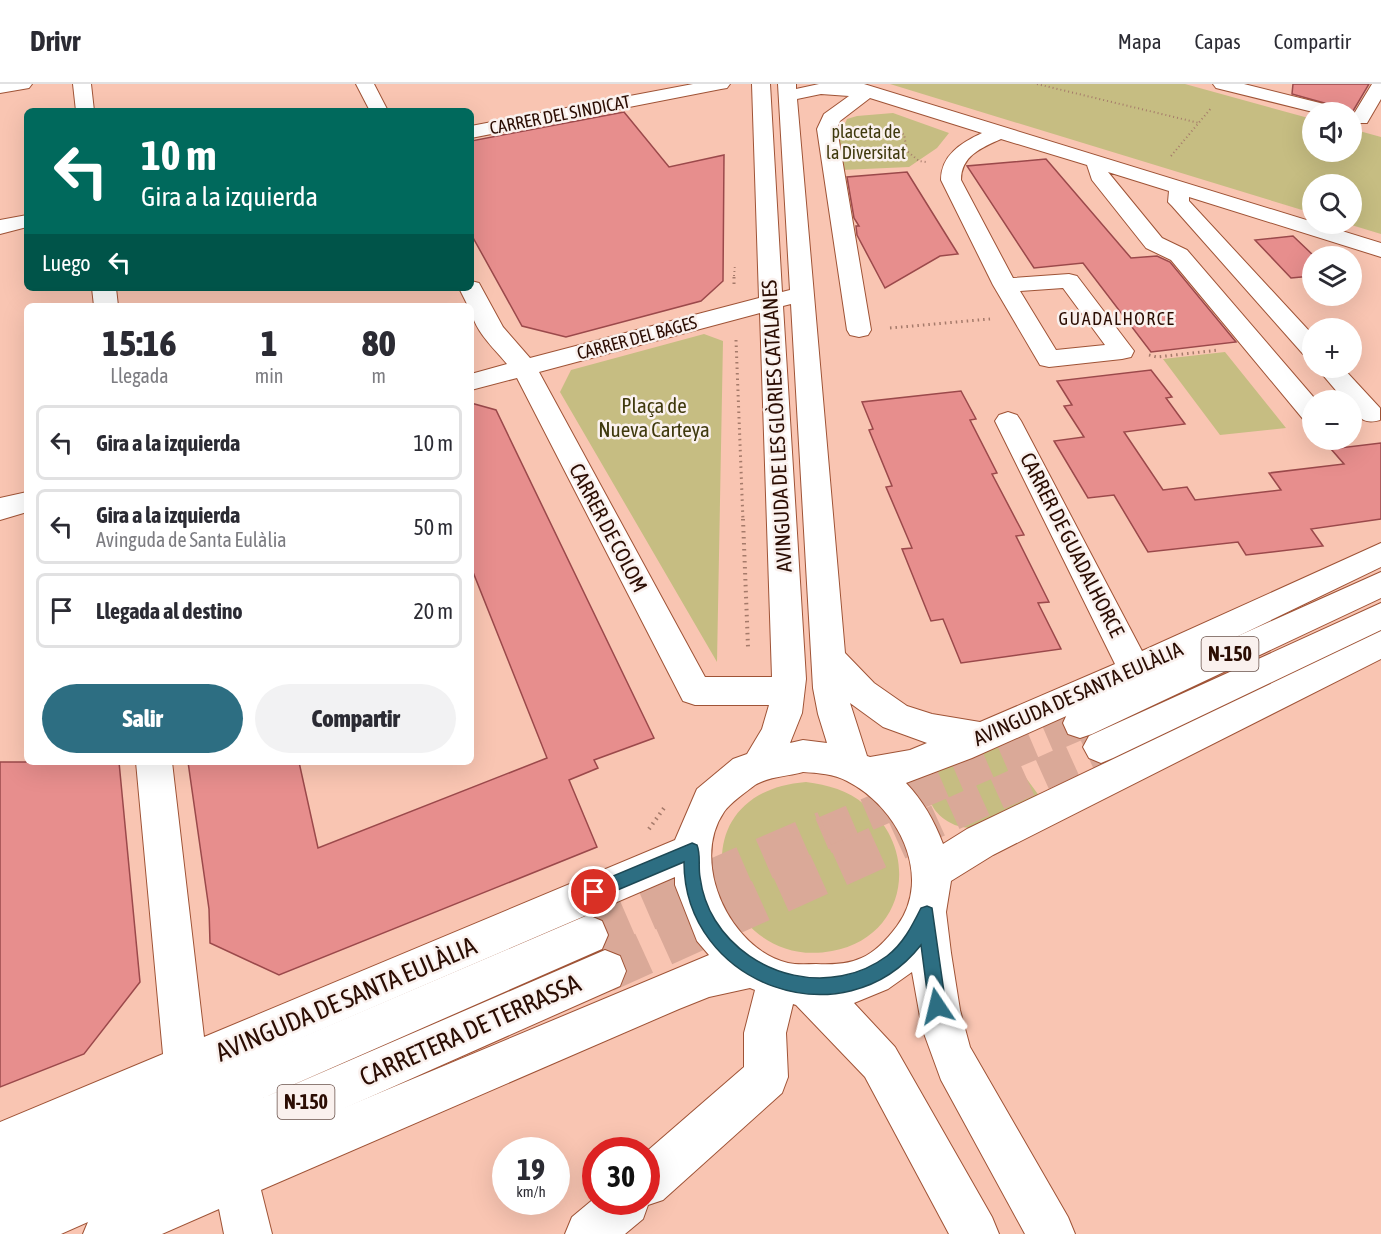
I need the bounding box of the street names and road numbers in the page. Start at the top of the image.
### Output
street label: CARRER DEL SINDICAT [488,91,632,138]
street label: AVINGUDA DE LES GLÒRIES CATALANES [756,279,796,573]
street label: CARRER DEL BAGES [575,311,700,364]
street label: CARRER DE GUADALHORCE [1016,448,1130,641]
street label: CARRER DE COLOM [565,459,653,596]
street label: AVINGUDA DE SANTA EULÀLIA [969,636,1187,750]
road number: N-150 [1202,637,1258,671]
street label: AVINGUDA DE SANTA EULÀLIA [211,930,481,1068]
street label: CARRETERA DE TERRASSA [355,968,585,1092]
road number: N-150 [278,1085,334,1119]

